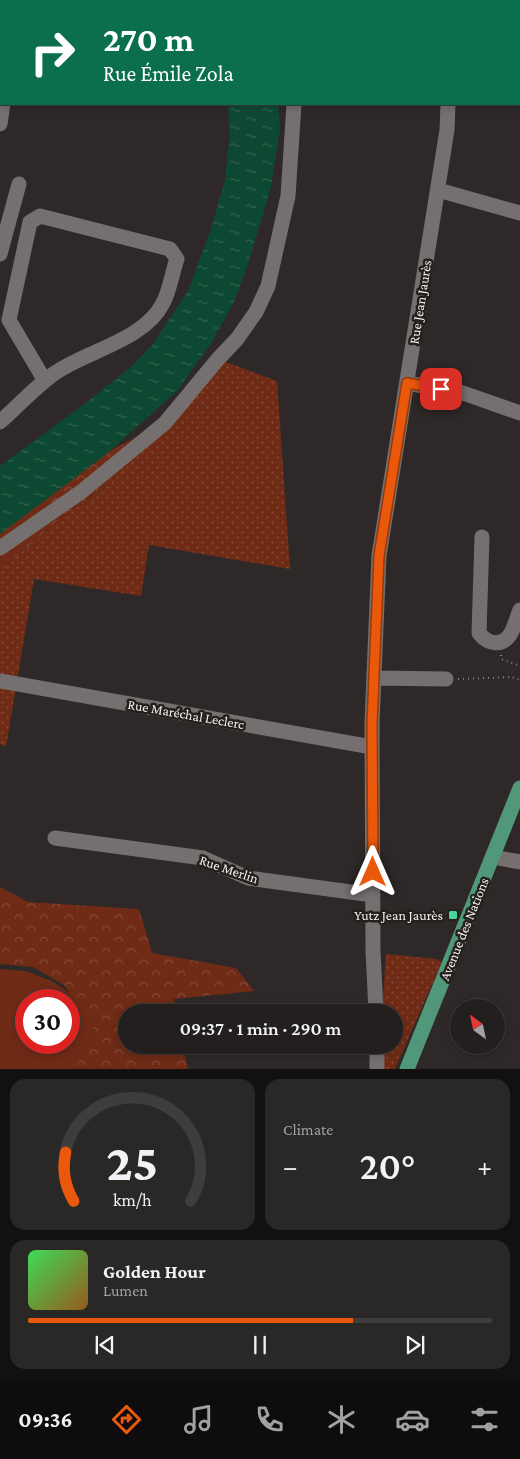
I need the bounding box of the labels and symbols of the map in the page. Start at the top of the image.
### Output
street label: Rue Jean Jaurès [405,259,435,345]
pin [420,368,462,410]
street label: Rue Maréchal Leclerc [127,696,246,732]
position arrow [346,845,398,897]
street label: Rue Merlin [197,851,261,887]
street label: Avenue des Nations [436,875,492,983]
place label: Yutz Jean Jaurès [354,907,443,923]
marker: Yutz Jean Jaurès [447,909,459,921]
speed limit sign: 30 [15,989,80,1054]
north arrow [450,999,505,1054]

